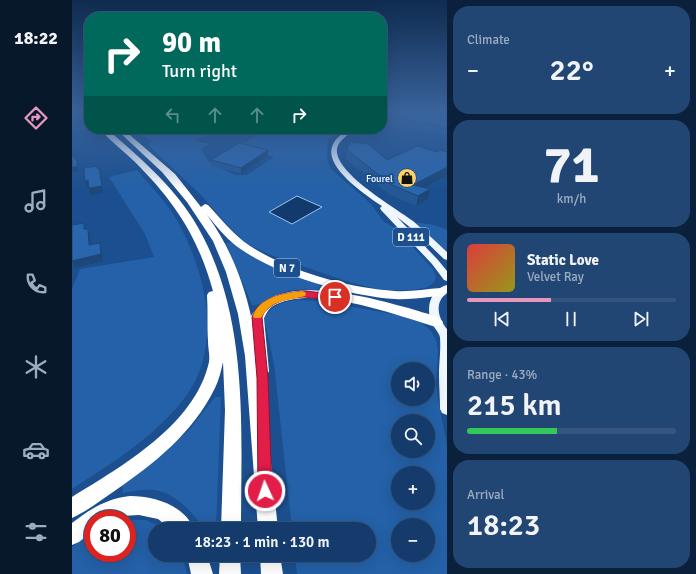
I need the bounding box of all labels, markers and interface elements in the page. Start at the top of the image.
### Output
text: 90 m [162,26,221,60]
text: 18:22 [14,27,58,49]
icon: right [96,28,148,80]
text: Climate [467,32,510,48]
text: 22° [550,52,593,89]
text: − [467,57,479,84]
text: + [664,57,676,84]
text: Turn right [162,60,237,82]
icon: directions [22,104,50,132]
icon: left [162,104,184,126]
icon: ahead [204,104,226,126]
icon: ahead [246,104,268,126]
icon: right [288,104,310,126]
text: 71 [543,133,600,197]
shop icon: Fourel [396,167,418,189]
place label: Fourel [366,173,393,185]
icon: music [22,187,50,215]
text: km/h [557,191,586,207]
road number: D 111 [393,228,429,246]
text: Static Love [527,251,599,269]
road number: N 7 [274,259,300,277]
text: Velvet Ray [527,269,584,285]
icon: phone [22,270,50,298]
pin [318,280,352,314]
icon: arrive [324,286,346,308]
icon: previous [491,308,513,330]
icon: pause [560,308,582,330]
icon: next [630,308,652,330]
icon: climate [22,353,50,381]
map controls [391,362,435,562]
button: sound [391,362,435,406]
text: Range · 43% [467,367,537,383]
text: 215 km [467,387,562,424]
button: search [391,414,435,458]
icon: car [22,436,50,464]
button: + [391,466,435,510]
position arrow [244,470,286,512]
text: Arrival [467,487,504,503]
text: 18:23 [467,507,540,544]
speed limit sign: 80 [84,510,136,562]
icon: filters [22,518,50,546]
button: − [391,518,435,562]
text: 18:23 · 1 min · 130 m [195,533,329,551]

